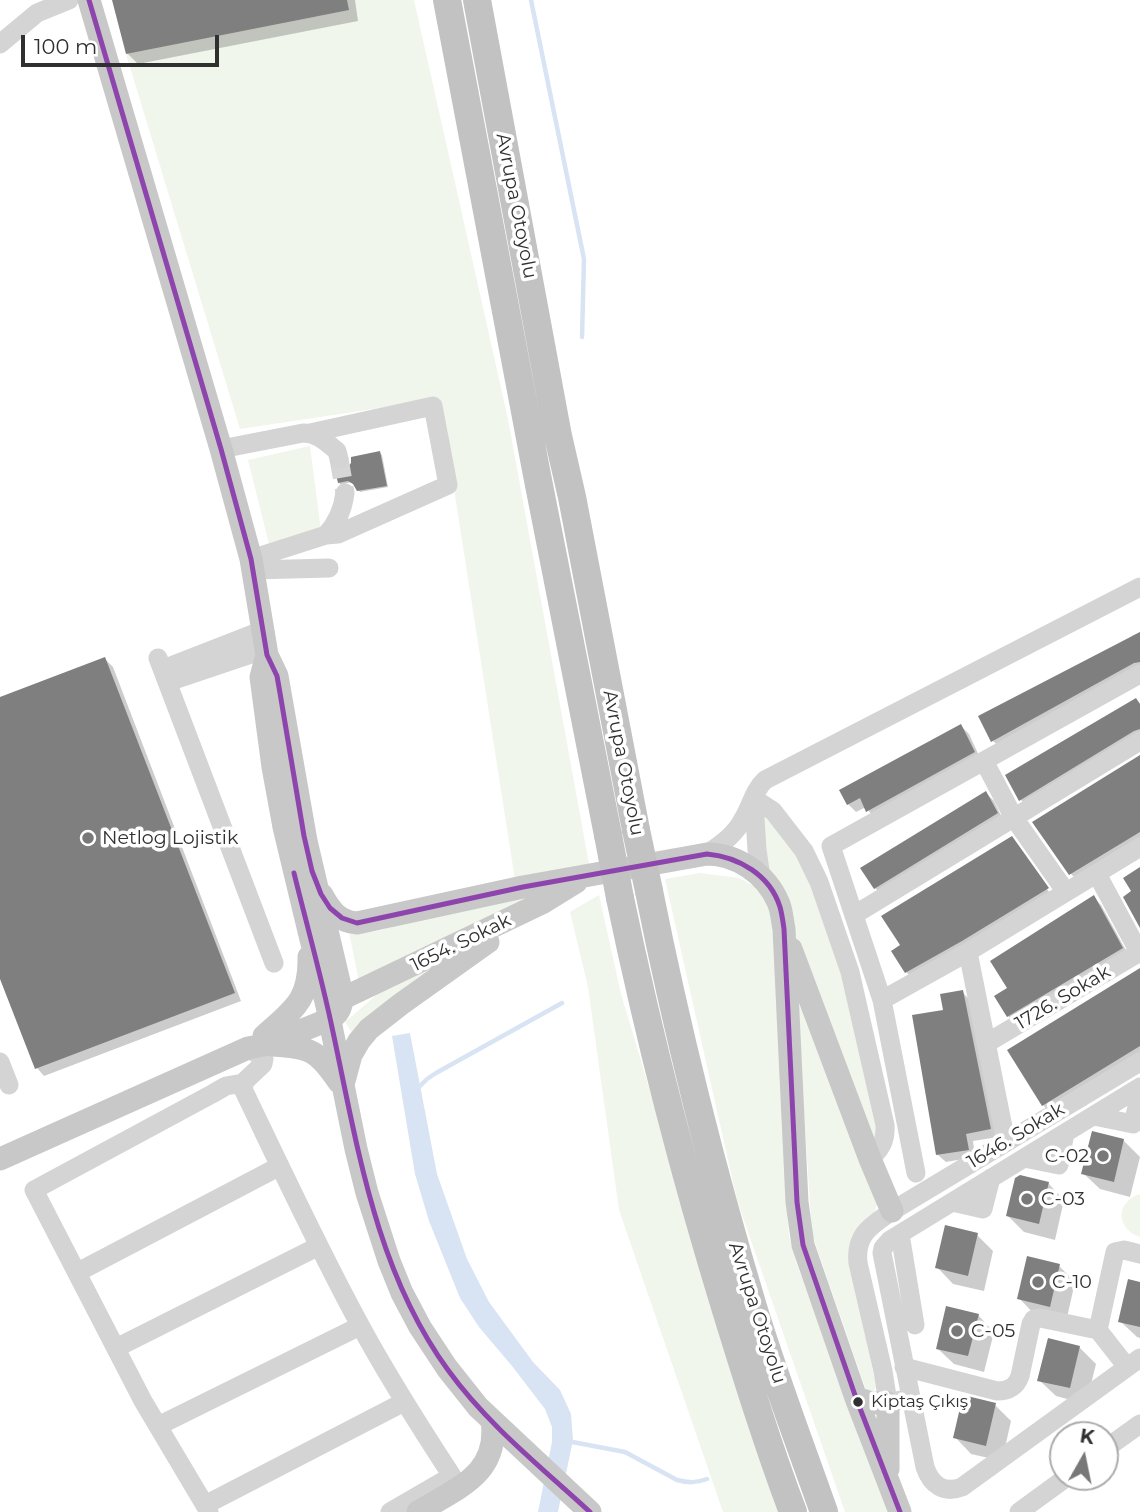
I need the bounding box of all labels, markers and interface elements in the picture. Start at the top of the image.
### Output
scale bar [24,21,222,65]
text: 100 m [34,34,97,59]
street label: Avrupa Otoyolu [491,131,541,281]
street label: Avrupa Otoyolu [598,688,648,838]
place label: Netlog Lojistik [102,827,238,849]
marker: Netlog Lojistik [80,830,96,846]
street label: 1654. Sokak [407,909,515,977]
street label: 1726. Sokak [1011,961,1115,1035]
street label: 1646. Sokak [963,1098,1069,1174]
place label: C-02 [1045,1145,1089,1167]
marker: C-02 [1095,1148,1111,1164]
place label: C-03 [1041,1188,1085,1210]
marker: C-03 [1019,1191,1035,1207]
street label: Avrupa Otoyolu [723,1239,791,1387]
place label: C-10 [1052,1271,1092,1293]
marker: C-10 [1030,1274,1046,1290]
place label: C-05 [971,1320,1015,1342]
marker: C-05 [949,1323,965,1339]
place label: Kiptaş Çıkış [871,1392,968,1412]
marker: Kiptaş Çıkış [851,1395,865,1409]
north arrow [1049,1421,1119,1491]
text: K [1078,1424,1096,1449]

